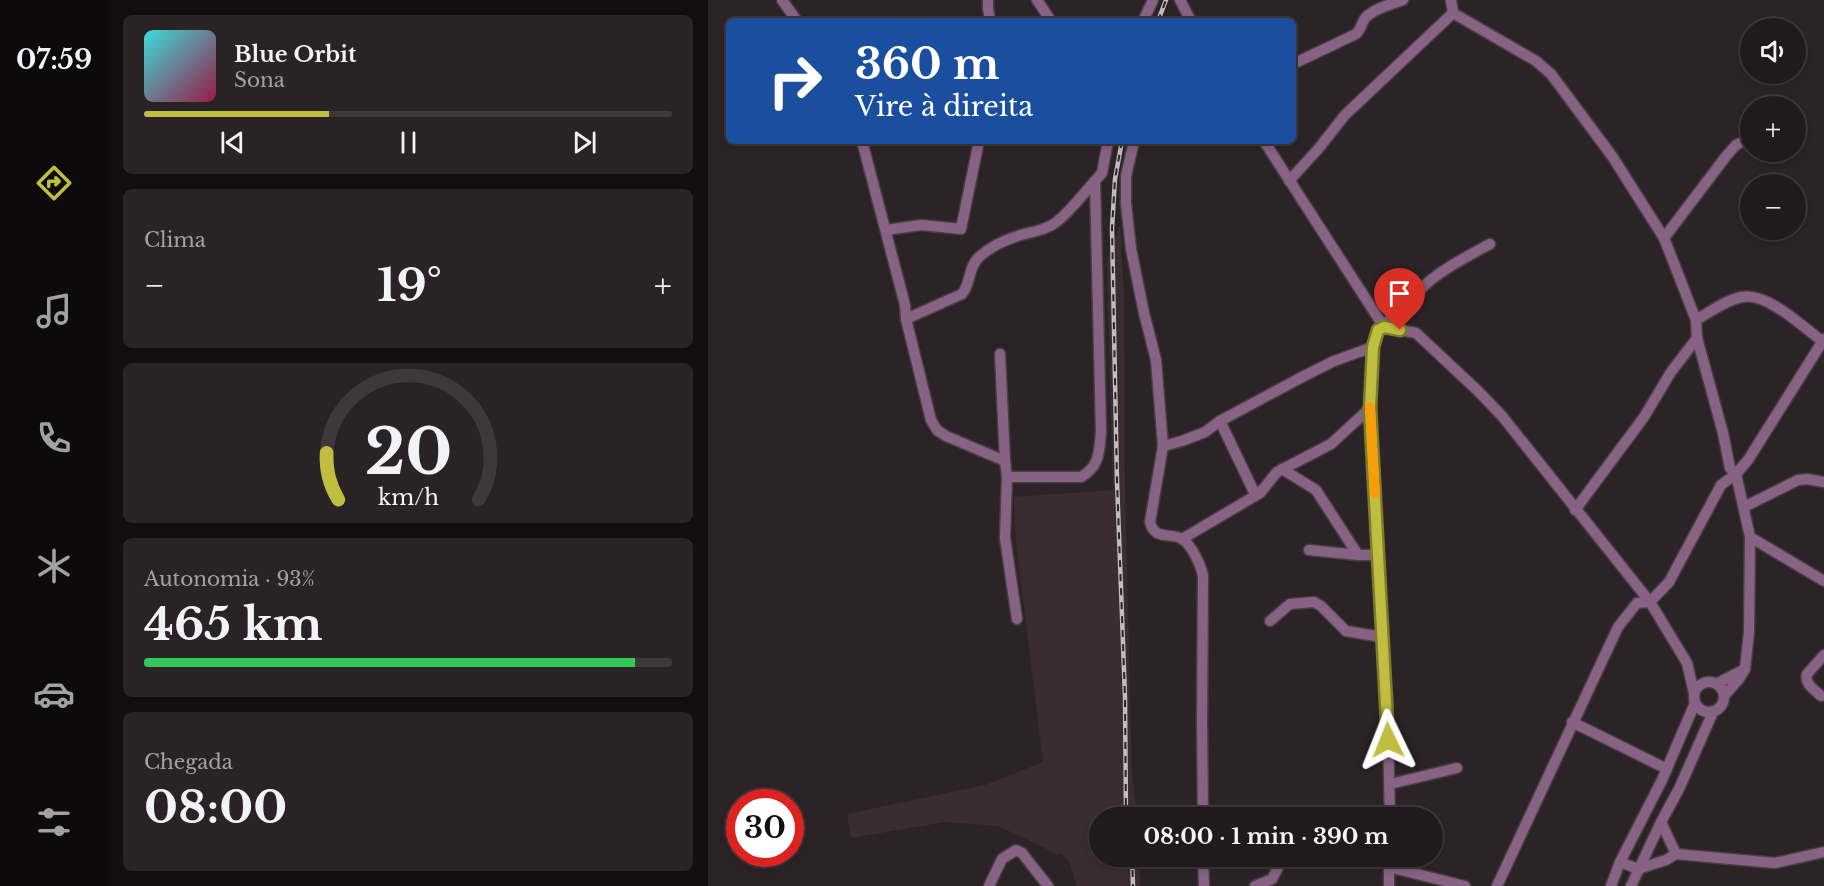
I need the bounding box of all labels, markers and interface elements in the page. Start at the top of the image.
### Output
map controls [1740,18,1806,240]
button: sound [1740,18,1806,84]
text: 360 m [855,38,999,90]
text: Blue Orbit [234,41,356,68]
icon: right [756,42,834,120]
text: 07:59 [16,43,92,76]
text: Sona [234,68,285,92]
text: Vire à direita [855,90,1033,123]
button: + [1740,96,1806,162]
icon: previous [216,126,249,159]
icon: pause [392,126,425,159]
icon: next [568,126,601,159]
icon: directions [33,162,75,204]
button: − [1740,174,1806,240]
text: Clima [144,228,206,252]
text: 19° [377,257,442,313]
text: − [144,265,165,306]
text: + [654,265,672,306]
pin [1374,268,1425,330]
icon: arrive [1383,277,1416,310]
icon: music [33,290,75,332]
text: 20 [364,413,452,491]
icon: phone [33,417,75,459]
text: km/h [378,484,439,511]
icon: climate [33,545,75,587]
text: Autonomia · 93% [144,567,315,591]
text: 465 km [144,596,323,652]
icon: car [33,673,75,715]
position arrow [1356,708,1420,772]
text: Chegada [144,750,233,774]
text: 08:00 [144,779,287,835]
speed limit sign: 30 [726,789,804,867]
icon: filters [33,801,75,843]
text: 08:00 · 1 min · 390 m [1143,823,1389,850]

